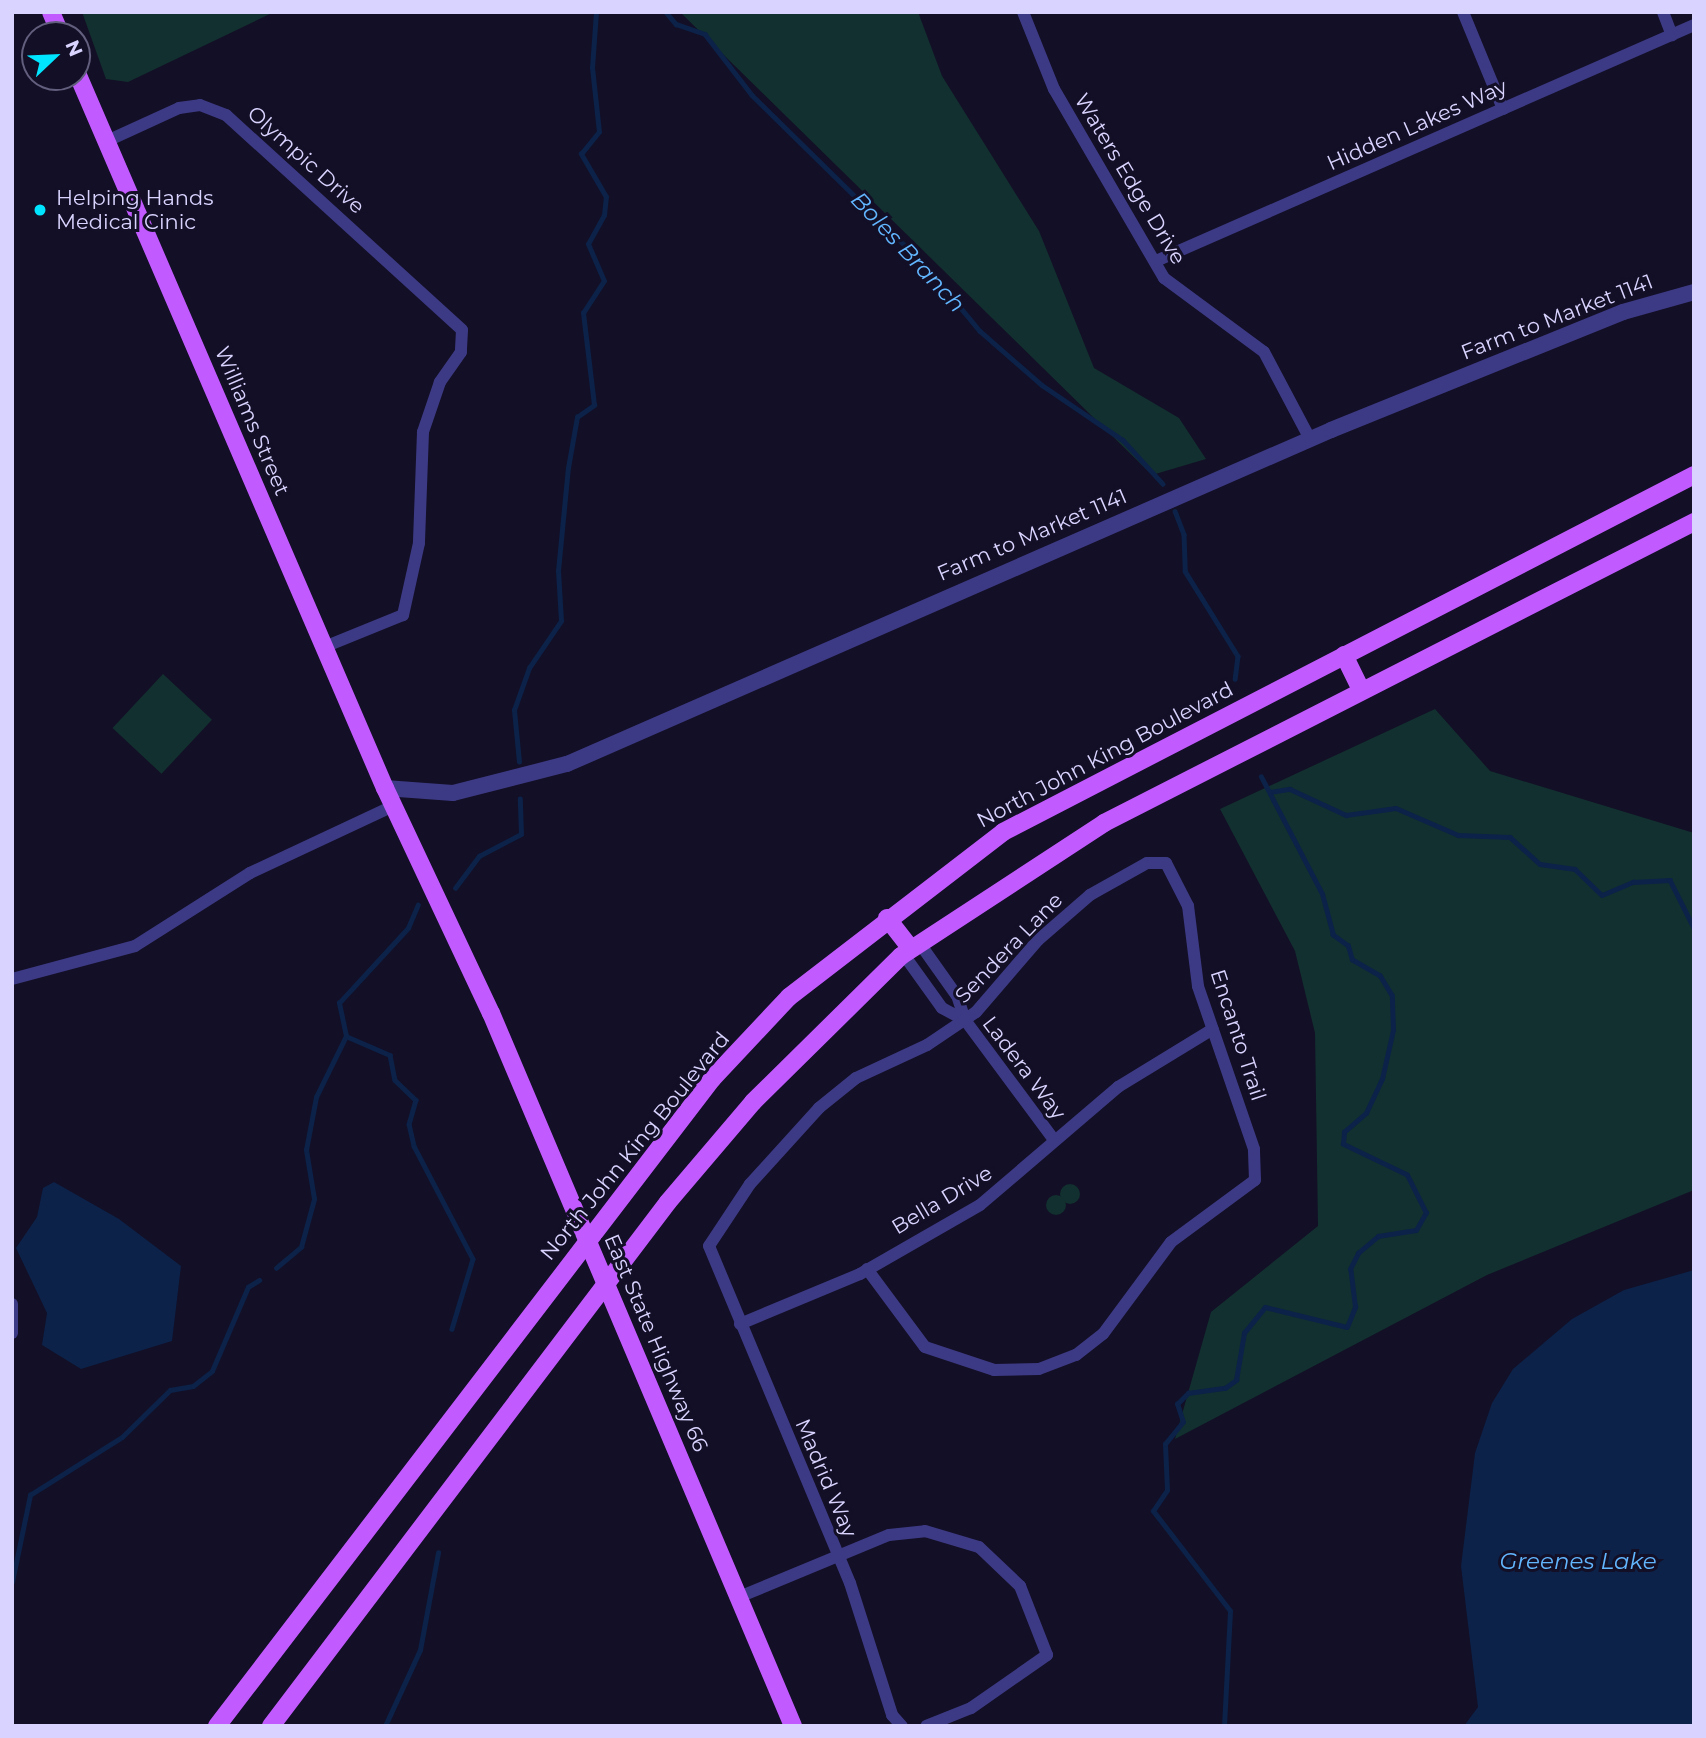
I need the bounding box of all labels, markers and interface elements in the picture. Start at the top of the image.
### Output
north arrow [21,21,91,91]
text: N [60,37,88,60]
street label: Hidden Lakes Way [1323,74,1511,176]
street label: Waters Edge Drive [1069,89,1191,269]
street label: Olympic Drive [242,101,370,219]
place label: Helping Hands Medical Cinic [56,185,214,235]
water label: Boles Branch [845,186,971,318]
marker: Helping Hands Medical Cinic [30,200,50,220]
street label: Farm to Market 1141 [1457,269,1657,365]
street label: Williams Street [209,343,295,499]
street label: Farm to Market 1141 [933,484,1131,586]
street label: North John King Boulevard [973,677,1237,833]
street label: Sendera Lane [950,888,1068,1008]
street label: Encanto Trail [1205,966,1271,1104]
street label: Ladera Way [977,1011,1071,1125]
street label: North John King Boulevard [535,1027,735,1265]
street label: Bella Drive [887,1160,997,1240]
street label: East State Highway 66 [599,1230,713,1456]
street label: Madrid Way [790,1415,862,1541]
water label: Greenes Lake [1499,1547,1657,1575]

